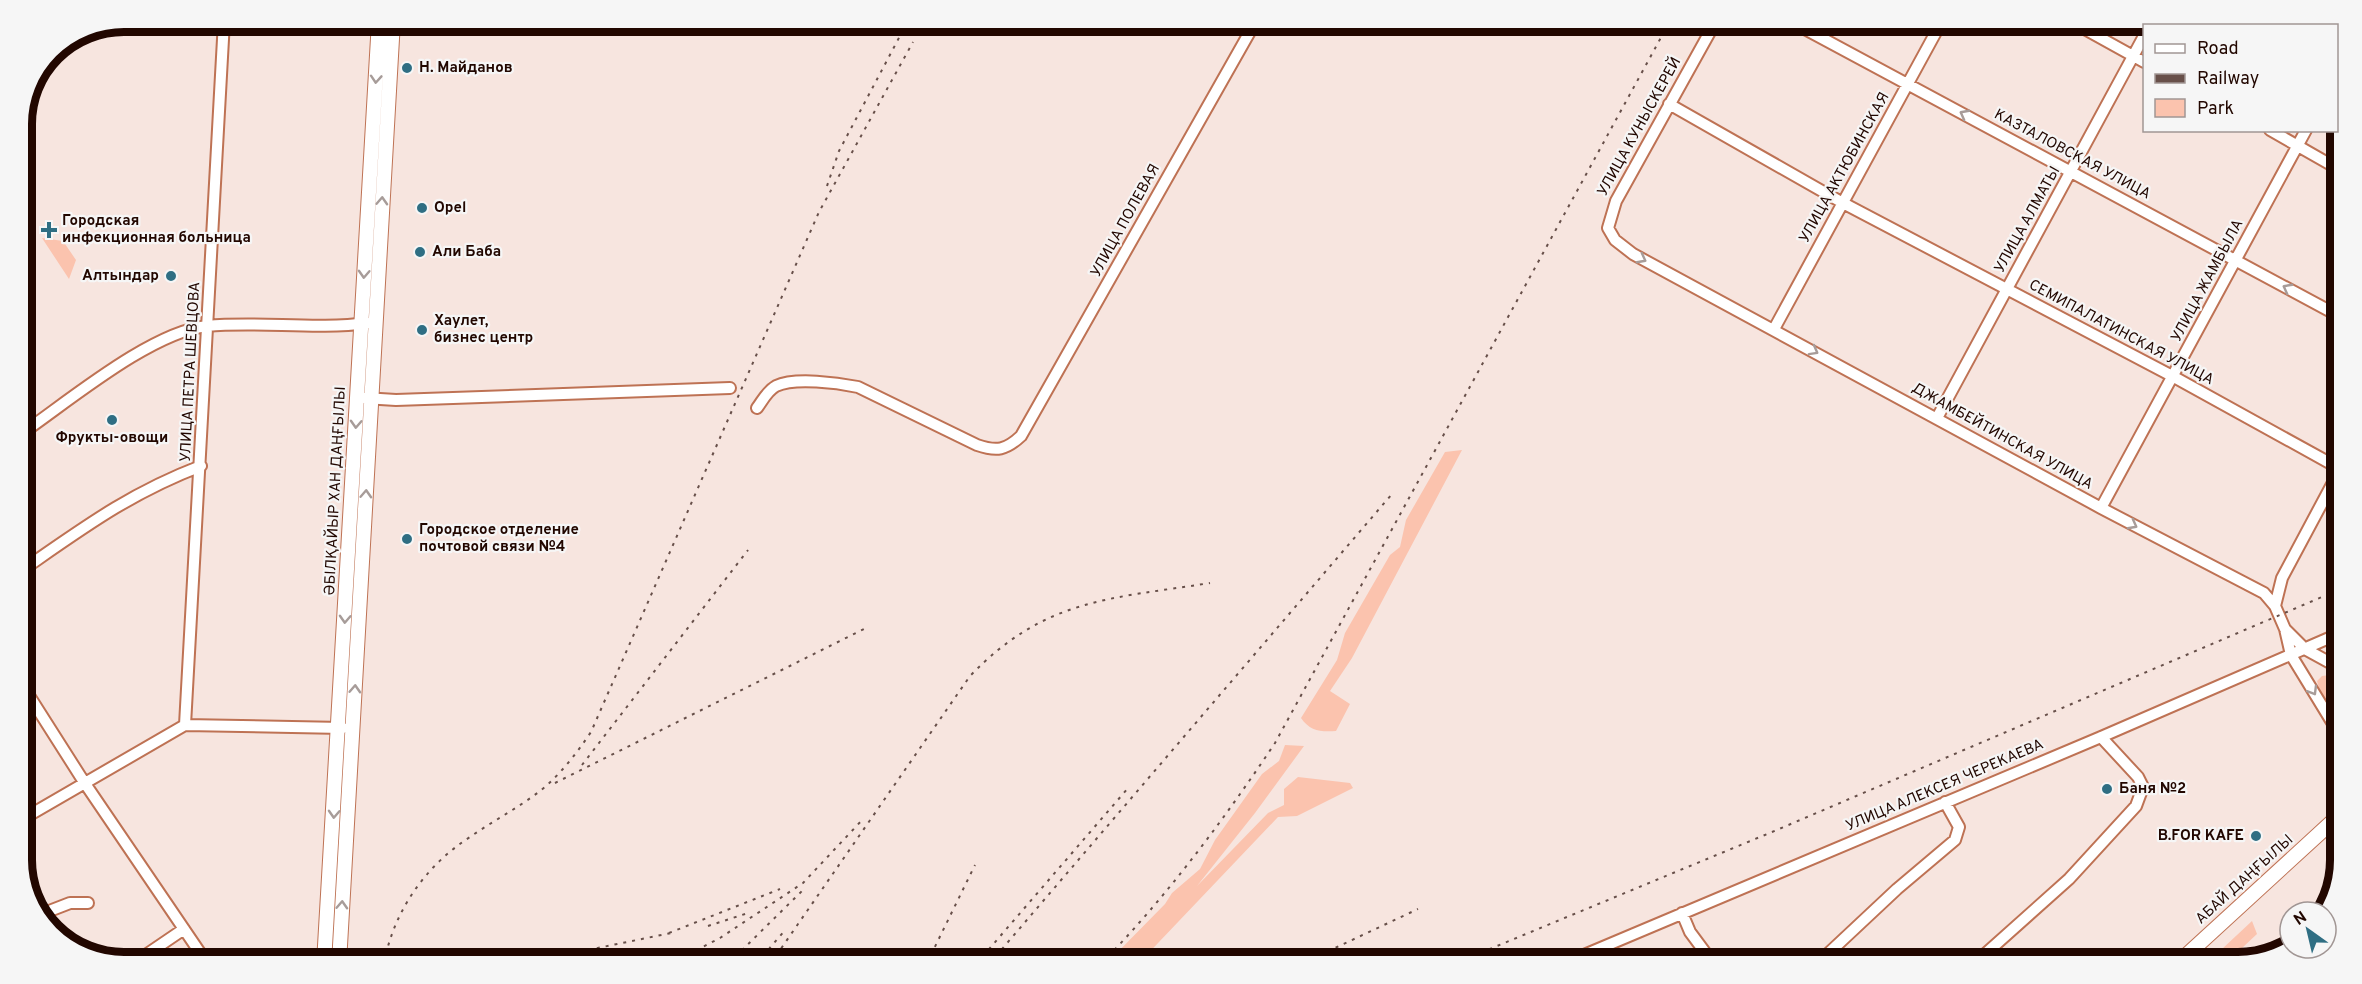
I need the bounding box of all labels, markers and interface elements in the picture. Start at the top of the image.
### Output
legend [2143,24,2338,132]
text: Road [2197,38,2239,61]
street label: УЛИЦА КУНЫСКЕРЕЙ [1592,53,1686,200]
place label: Н. Майданов [419,59,513,78]
marker: Н. Майданов [400,61,414,75]
text: Railway [2197,68,2259,91]
one-way arrow [369,75,382,84]
street label: УЛИЦА АКТЮБИНСКАЯ [1796,89,1894,247]
text: Park [2197,98,2234,121]
street label: КАЗТАЛОВСКАЯ УЛИЦА [1990,106,2154,204]
one-way arrow [1960,110,1971,121]
street label: УЛИЦА ПОЛЕВАЯ [1087,161,1165,281]
street label: УЛИЦА АЛМАТЫ [1991,163,2065,277]
one-way arrow [376,196,389,205]
place label: Opel [434,199,466,218]
marker: Opel [415,201,429,215]
place label: Городская инфекционная больница [62,212,251,248]
street label: УЛИЦА ЖАМБЫЛА [2168,216,2248,346]
marker: Городская инфекционная больница [40,221,58,239]
place label: Али Баба [432,243,501,262]
marker: Али Баба [413,245,427,259]
one-way arrow [1636,252,1647,263]
place label: Алтындар [82,267,159,286]
marker: Алтындар [164,269,178,283]
one-way arrow [358,270,371,279]
street label: СЕМИПАЛАТИНСКАЯ УЛИЦА [2025,276,2217,390]
street label: УЛИЦА ПЕТРА ШЕВЦОВА [177,281,205,463]
one-way arrow [2283,284,2294,296]
place label: Хаулет, бизнес центр [434,312,533,348]
marker: Хаулет, бизнес центр [415,323,429,337]
one-way arrow [1808,344,1819,355]
street label: ДЖАМБЕЙТИНСКАЯ УЛИЦА [1908,377,2097,495]
street label: ӘБІЛҚАЙЫР ХАН ДАҢҒЫЛЫ [319,386,351,596]
marker: Фрукты-овощи [105,413,119,427]
one-way arrow [349,420,362,429]
place label: Фрукты-овощи [56,429,168,448]
one-way arrow [359,490,372,499]
one-way arrow [2127,518,2137,529]
place label: Городское отделение почтовой связи №4 [419,521,579,557]
marker: Городское отделение почтовой связи №4 [400,532,414,546]
one-way arrow [339,615,352,624]
one-way arrow [348,684,361,693]
one-way arrow [2306,685,2318,695]
street label: УЛИЦА АЛЕКСЕЯ ЧЕРЕКАЕВА [1843,736,2047,836]
place label: Баня №2 [2119,780,2186,799]
marker: Баня №2 [2100,782,2114,796]
one-way arrow [327,809,340,818]
place label: B.FOR KAFE [2158,827,2244,846]
marker: B.FOR KAFE [2249,829,2263,843]
street label: АБАЙ ДАҢҒЫЛЫ [2191,830,2298,929]
one-way arrow [336,900,349,909]
north arrow [2278,900,2338,960]
text: N [2290,908,2311,931]

